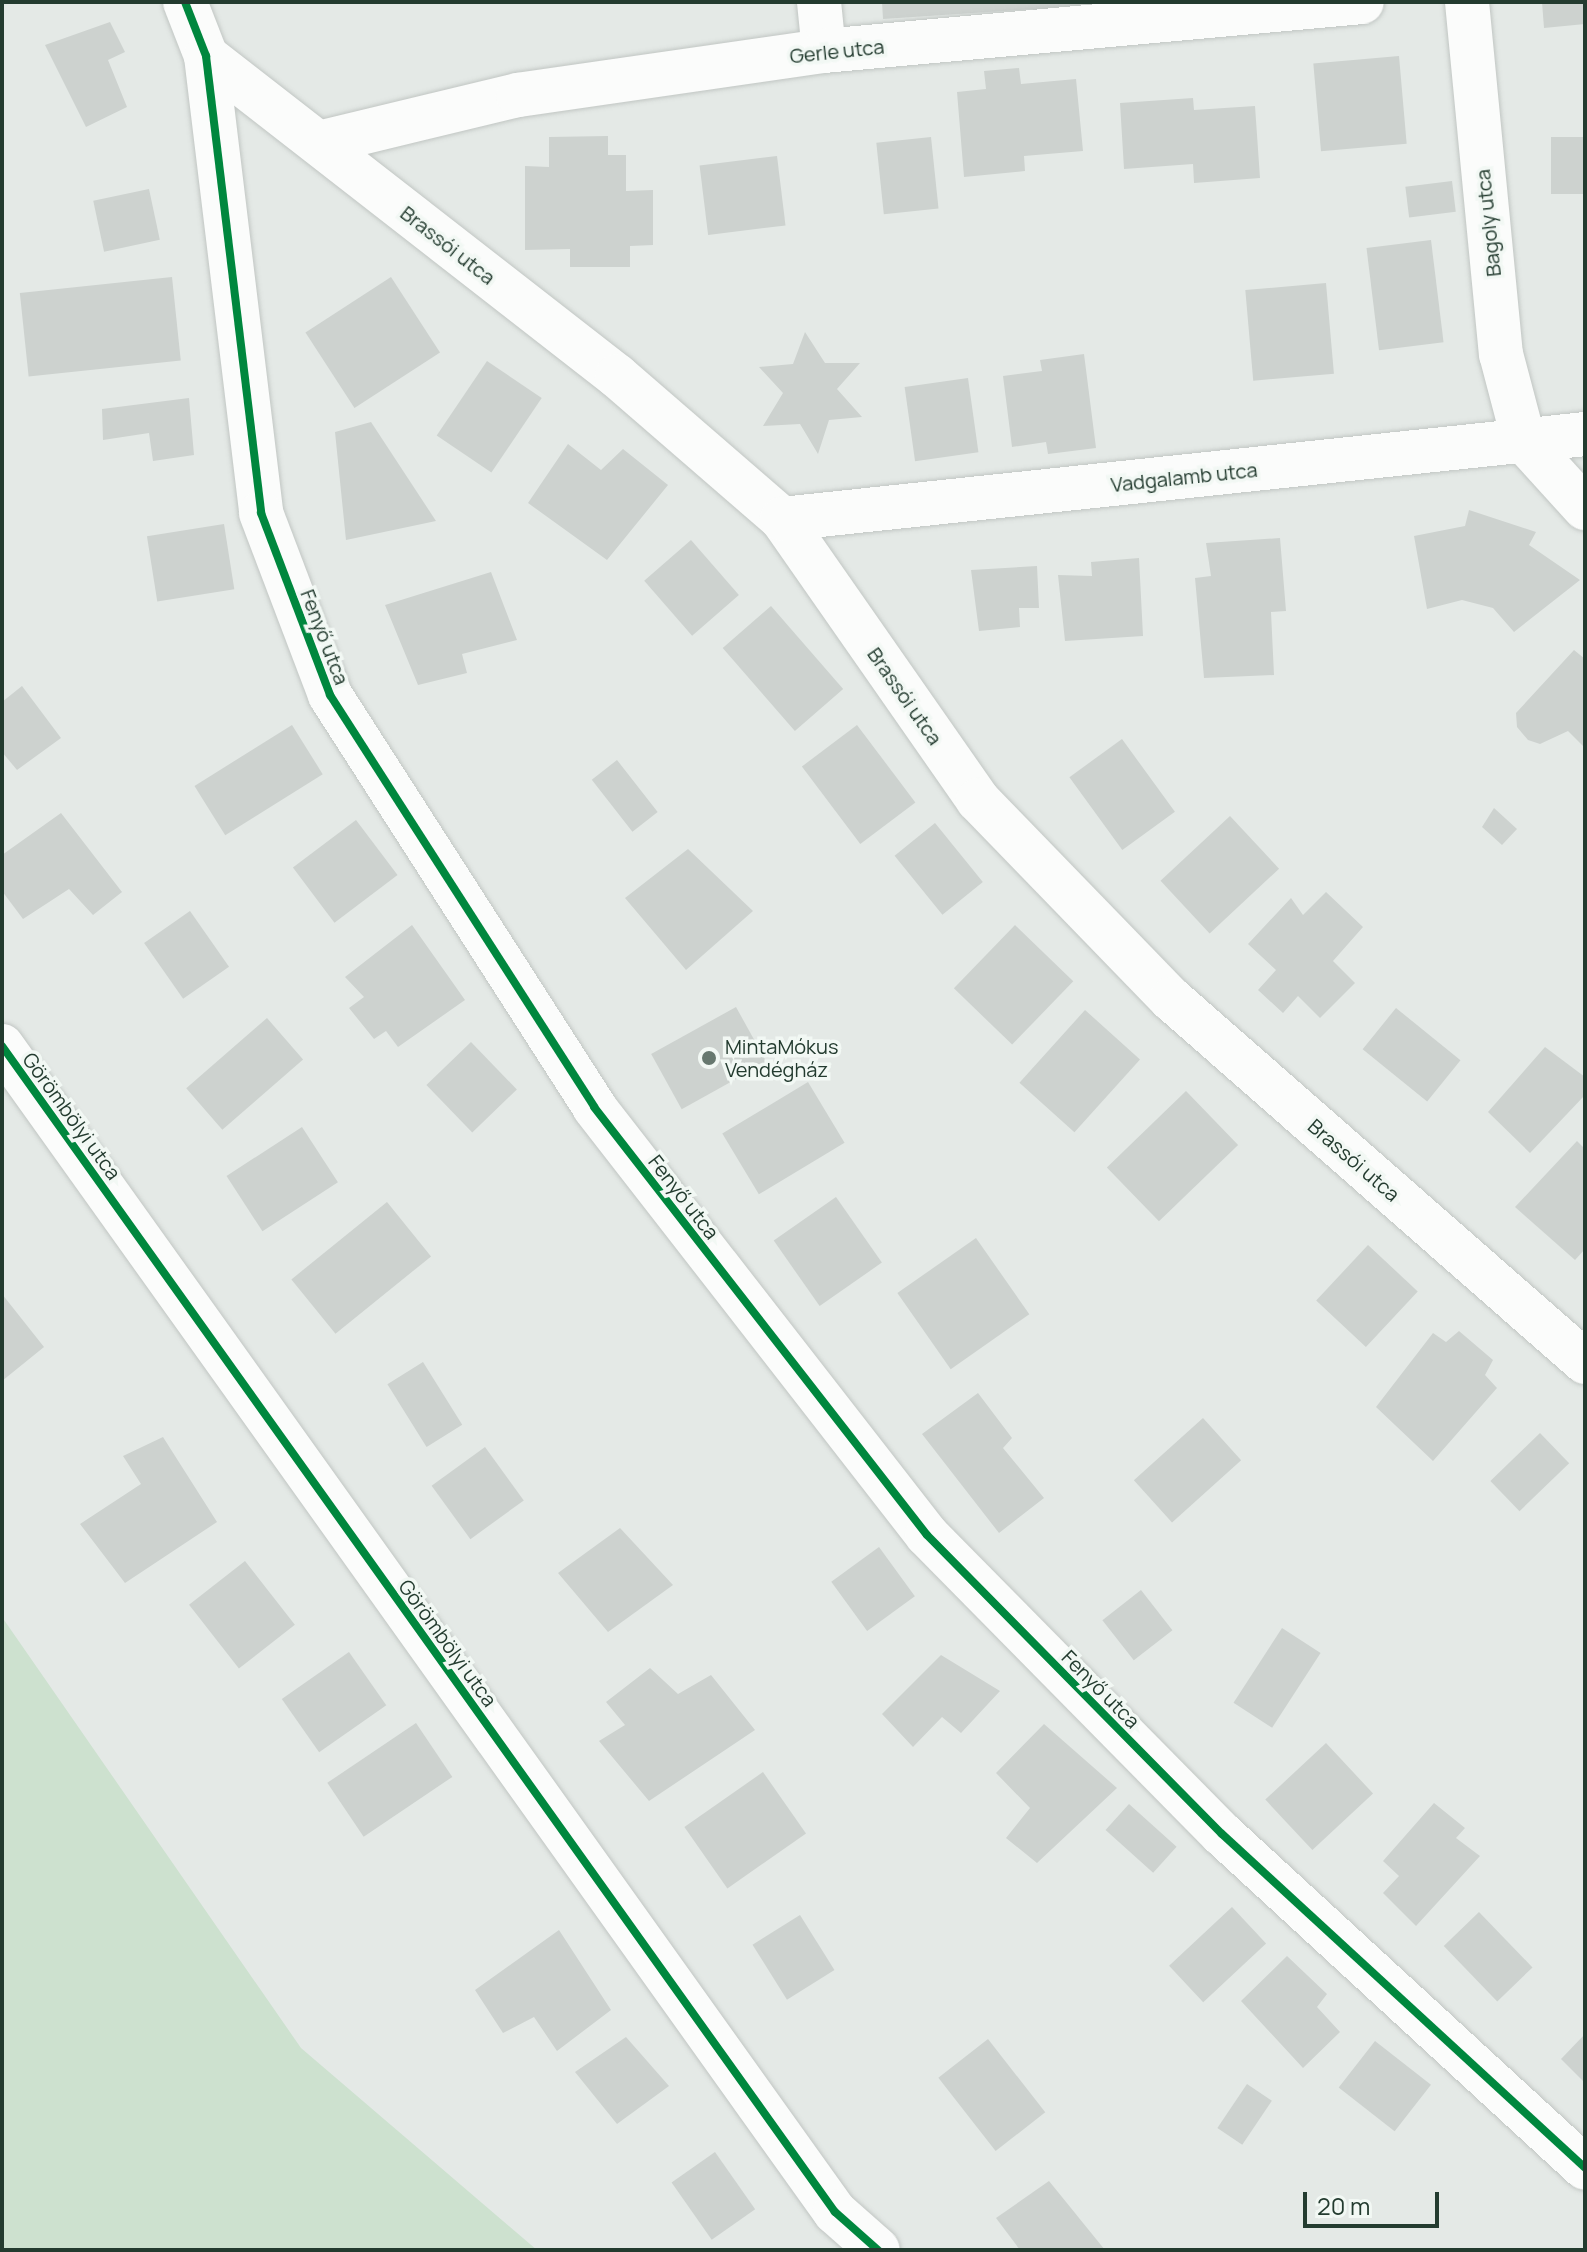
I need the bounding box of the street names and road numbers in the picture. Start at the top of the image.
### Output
street label: Gerle utca [789,34,885,68]
street label: Bagoly utca [1470,168,1506,278]
street label: Brassói utca [396,201,500,289]
street label: Vadgalamb utca [1110,457,1258,497]
street label: Fenyő utca [296,586,354,688]
street label: Brassói utca [863,643,947,749]
street label: Görömbölyi utca [18,1048,126,1184]
street label: Brassói utca [1303,1114,1405,1206]
street label: Fenyő utca [644,1150,724,1244]
street label: Görömbölyi utca [394,1575,502,1711]
street label: Fenyő utca [1057,1645,1145,1733]

